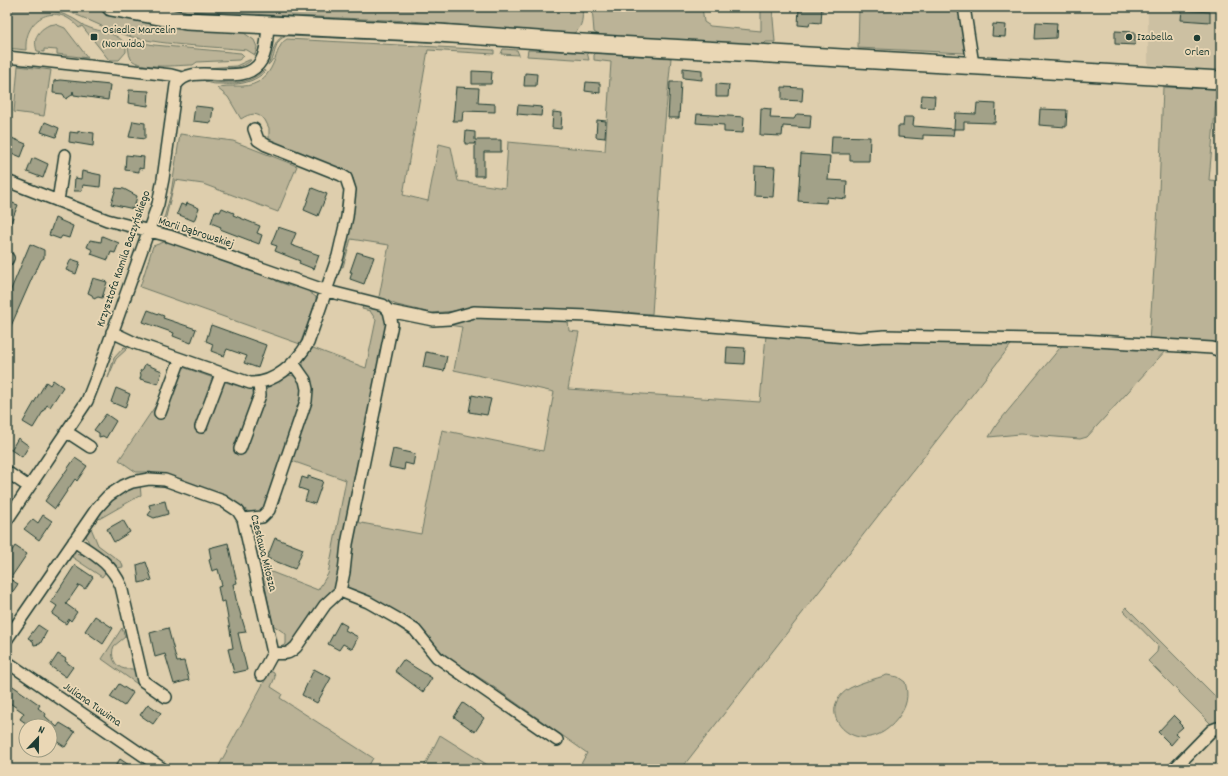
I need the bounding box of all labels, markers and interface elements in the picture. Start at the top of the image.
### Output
place label: Osiedle Marcelin (Norwida) [102,22,176,53]
place label: Izabella [1137,29,1173,46]
marker: Osiedle Marcelin (Norwida) [89,32,99,42]
marker: Izabella [1124,32,1134,42]
marker: Orlen [1192,33,1202,43]
place label: Orlen [1184,44,1210,61]
street label: Krzysztofa Kamila Baczyńskiego [93,188,155,330]
street label: Marii Dąbrowskiej [156,213,236,253]
street label: Czesława Miłosza [245,513,281,593]
street label: Juliana Tuwima [59,679,125,732]
north arrow [18,718,58,758]
text: N [35,722,47,739]

